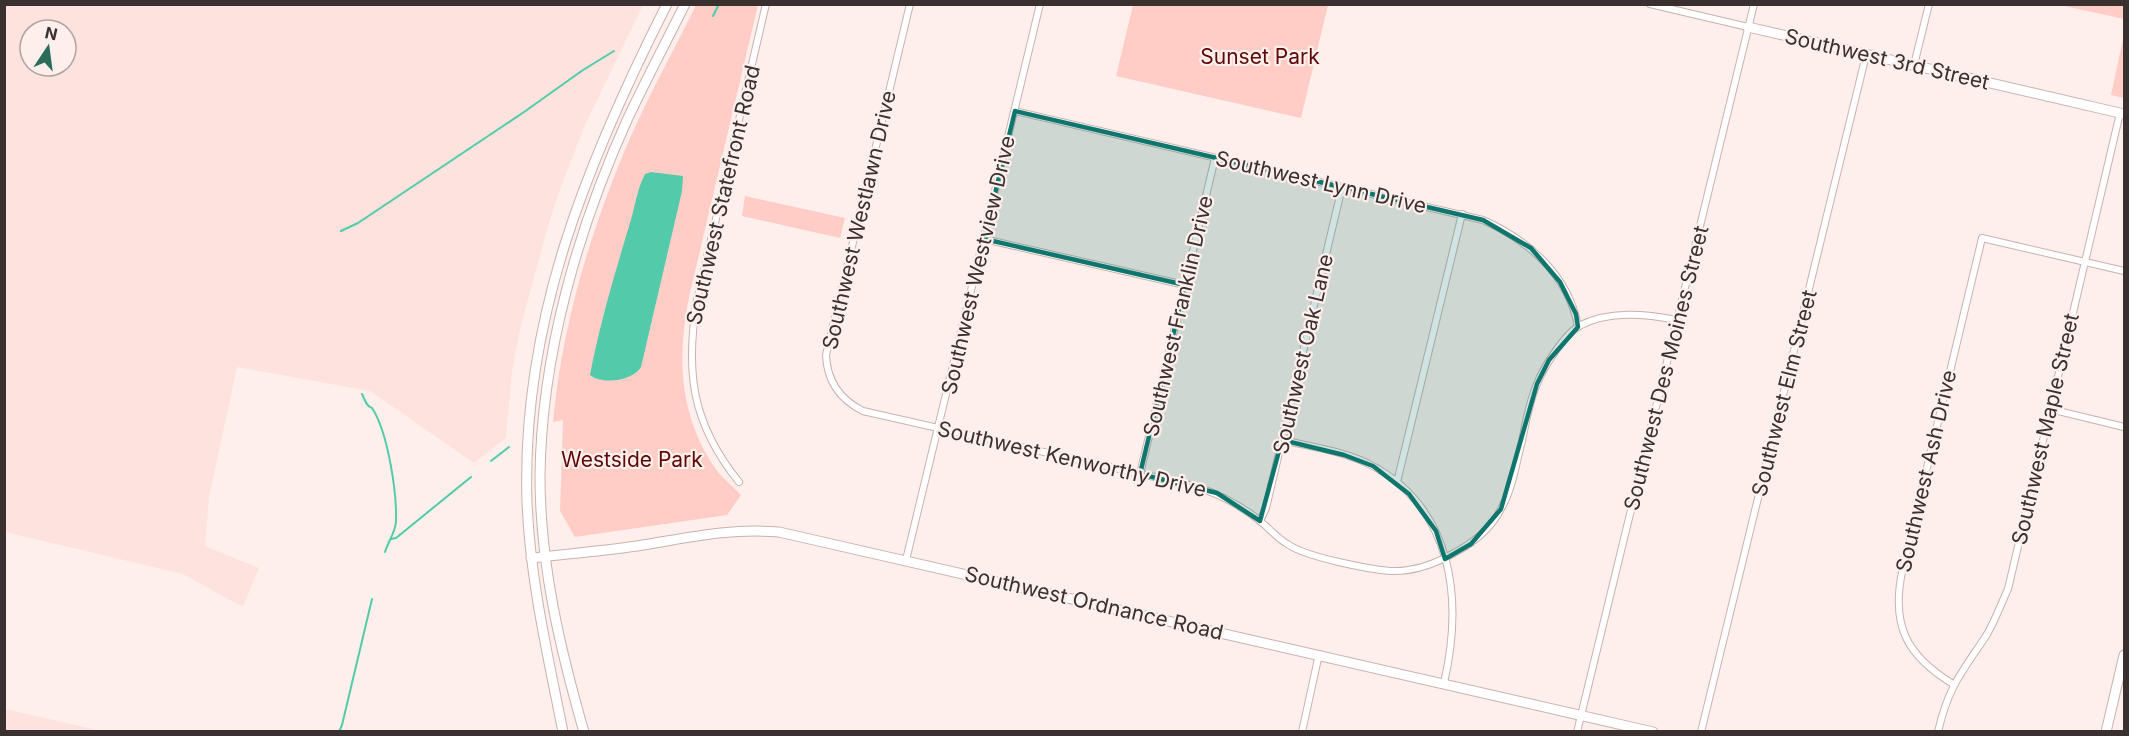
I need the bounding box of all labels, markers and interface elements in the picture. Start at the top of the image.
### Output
north arrow [18,18,78,78]
text: N [43,22,60,45]
street label: Southwest 3rd Street [1782,23,1992,95]
park label: Sunset Park [1200,44,1320,69]
street label: Southwest Statefront Road [681,63,765,327]
street label: Southwest Westlawn Drive [817,88,901,352]
street label: Southwest Westview Drive [936,133,1020,397]
street label: Southwest Lynn Drive [1213,146,1429,218]
street label: Southwest Franklin Drive [1138,193,1218,439]
street label: Southwest Des Moines Street [1618,223,1714,513]
street label: Southwest Oak Lane [1268,252,1338,456]
street label: Southwest Elm Street [1746,287,1822,499]
street label: Southwest Maple Street [2006,311,2084,547]
street label: Southwest Ash Drive [1891,367,1961,575]
street label: Southwest Kenworthy Drive [935,416,1209,502]
park label: Westside Park [561,447,703,472]
street label: Southwest Ordnance Road [962,561,1226,645]

